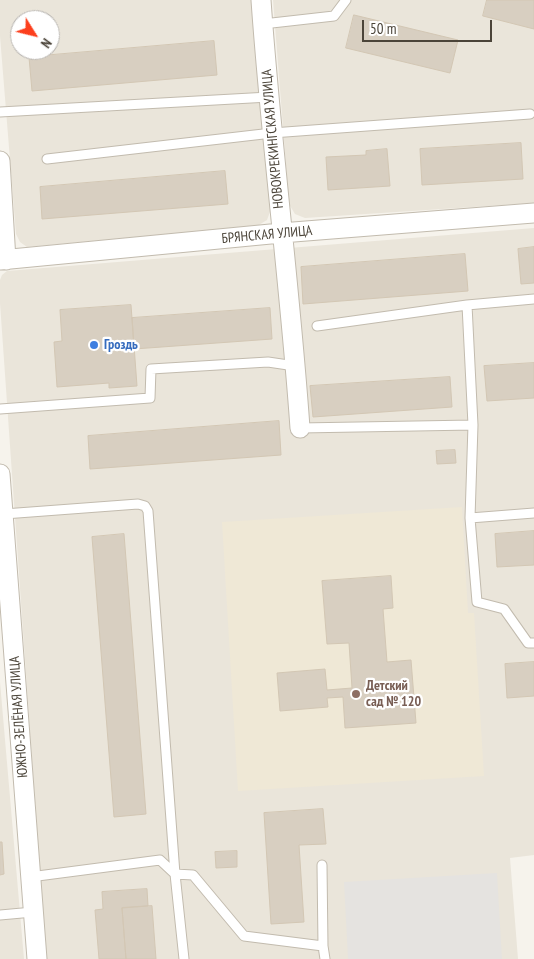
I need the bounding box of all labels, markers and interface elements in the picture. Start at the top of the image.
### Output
north arrow [10,10,60,60]
scale bar [364,10,494,42]
text: 50 m [370,19,396,38]
text: N [37,35,56,52]
street label: НОВОКРЕКИНГСКАЯ УЛИЦА [259,69,287,209]
street label: БРЯНСКАЯ УЛИЦА [221,223,313,247]
place label: Гроздь [104,337,138,353]
marker: Гроздь [88,339,100,351]
street label: ЮЖНО-ЗЕЛЁНАЯ УЛИЦА [6,656,32,778]
place label: Детский сад № 120 [366,678,421,710]
marker: Детский сад № 120 [350,688,362,700]

